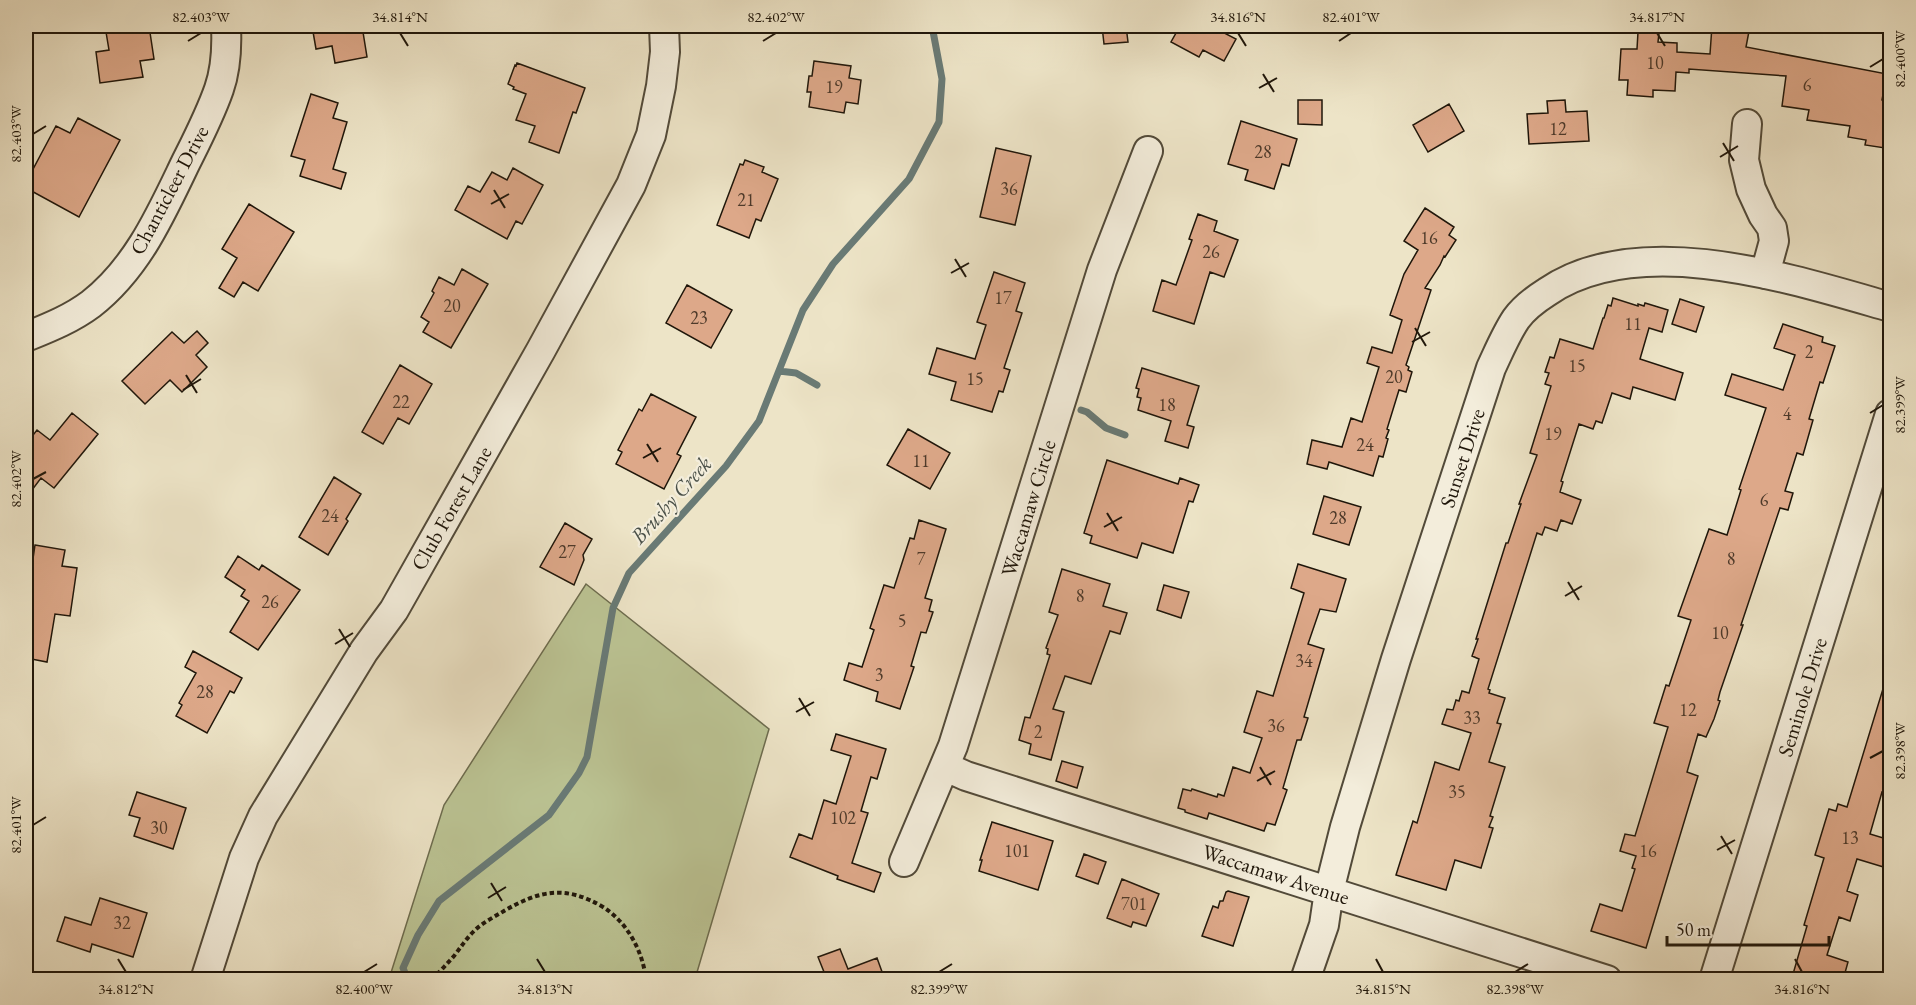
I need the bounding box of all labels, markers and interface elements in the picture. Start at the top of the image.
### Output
text: 82.403°W [172,7,230,26]
text: 34.814°N [372,7,428,26]
text: 82.402°W [747,7,805,26]
text: 34.816°N [1210,7,1266,26]
text: 82.401°W [1322,7,1380,26]
text: 34.817°N [1629,7,1685,26]
text: 82.400°W [1890,30,1909,88]
house number: 10 [1646,51,1664,74]
house number: 6 [1803,73,1812,96]
house number: 19 [825,75,843,98]
text: 82.403°W [6,105,25,163]
house number: 12 [1549,117,1567,140]
street label: Chanticleer Drive [124,121,214,259]
house number: 28 [1254,140,1272,163]
house number: 36 [1000,177,1018,200]
house number: 21 [737,188,755,211]
house number: 16 [1420,226,1438,249]
house number: 26 [1202,240,1220,263]
house number: 17 [994,286,1012,309]
house number: 20 [443,294,461,317]
house number: 23 [690,306,708,329]
house number: 11 [1624,312,1642,335]
house number: 2 [1805,340,1814,363]
house number: 15 [1568,354,1586,377]
house number: 20 [1385,365,1403,388]
house number: 15 [966,367,984,390]
text: 82.399°W [1890,376,1909,434]
house number: 22 [392,390,410,413]
house number: 18 [1158,393,1176,416]
house number: 4 [1783,402,1792,425]
street label: Sunset Drive [1433,405,1491,511]
house number: 19 [1544,422,1562,445]
house number: 24 [1356,433,1374,456]
street label: Waccamaw Circle [994,436,1062,580]
street label: Club Forest Lane [404,441,498,575]
house number: 11 [912,449,930,472]
text: 82.402°W [6,450,25,508]
water label: Brushy Creek [623,450,718,551]
house number: 6 [1760,488,1769,511]
house number: 24 [321,504,339,527]
house number: 28 [1329,506,1347,529]
house number: 27 [558,540,576,563]
house number: 7 [917,547,926,570]
house number: 8 [1727,547,1735,570]
house number: 8 [1076,584,1084,607]
house number: 26 [261,590,279,613]
house number: 5 [898,609,906,632]
house number: 10 [1711,621,1729,644]
street label: Seminole Drive [1771,634,1833,760]
house number: 34 [1295,649,1313,672]
house number: 3 [875,663,883,686]
house number: 28 [196,680,214,703]
house number: 12 [1679,698,1697,721]
house number: 33 [1463,706,1481,729]
house number: 36 [1267,714,1285,737]
house number: 2 [1034,720,1043,743]
text: 82.398°W [1890,722,1909,780]
house number: 35 [1448,780,1466,803]
text: 82.401°W [6,796,25,854]
house number: 102 [830,806,856,829]
house number: 30 [150,816,168,839]
house number: 13 [1841,826,1859,849]
street label: Waccamaw Avenue [1199,837,1353,911]
house number: 101 [1004,839,1030,862]
house number: 16 [1639,839,1657,862]
house number: 701 [1121,892,1147,915]
scale bar [1667,909,1829,947]
house number: 32 [113,911,131,934]
text: 50 m [1676,918,1711,941]
text: 34.812°N [98,979,154,998]
text: 82.400°W [335,979,393,998]
text: 34.813°N [517,979,573,998]
text: 82.399°W [910,979,968,998]
text: 34.815°N [1355,979,1411,998]
text: 82.398°W [1486,979,1544,998]
text: 34.816°N [1774,979,1830,998]

